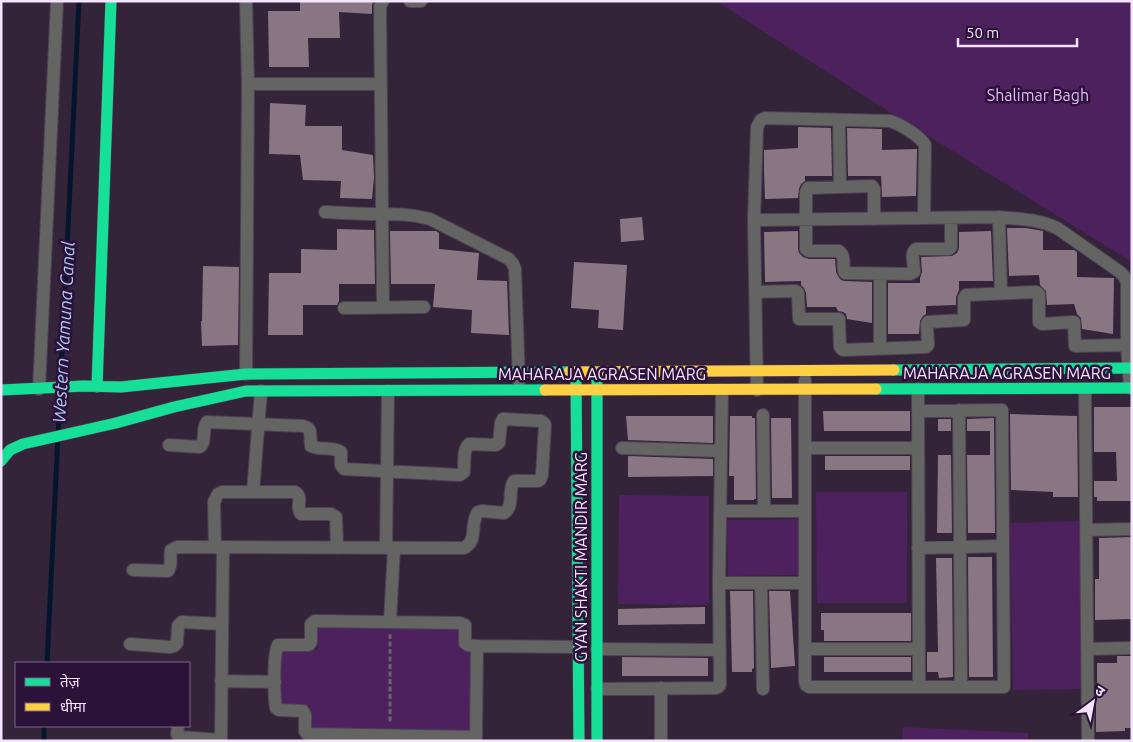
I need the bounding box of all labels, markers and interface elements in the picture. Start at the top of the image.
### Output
scale bar [958,15,1077,47]
text: 50 m [966,24,999,41]
park label: Shalimar Bagh [987,86,1089,104]
water label: Western Yamuna Canal [48,240,78,424]
street label: MAHARAJA AGRASEN MARG [903,364,1111,382]
street label: MAHARAJA AGRASEN MARG [498,365,706,383]
street label: GYAN SHAKTI MANDIR MARG [572,452,590,662]
legend [15,662,190,727]
text: तेज़ [60,673,81,690]
north arrow [1068,677,1118,727]
text: उ [1092,682,1108,700]
text: धीमा [60,698,87,715]

